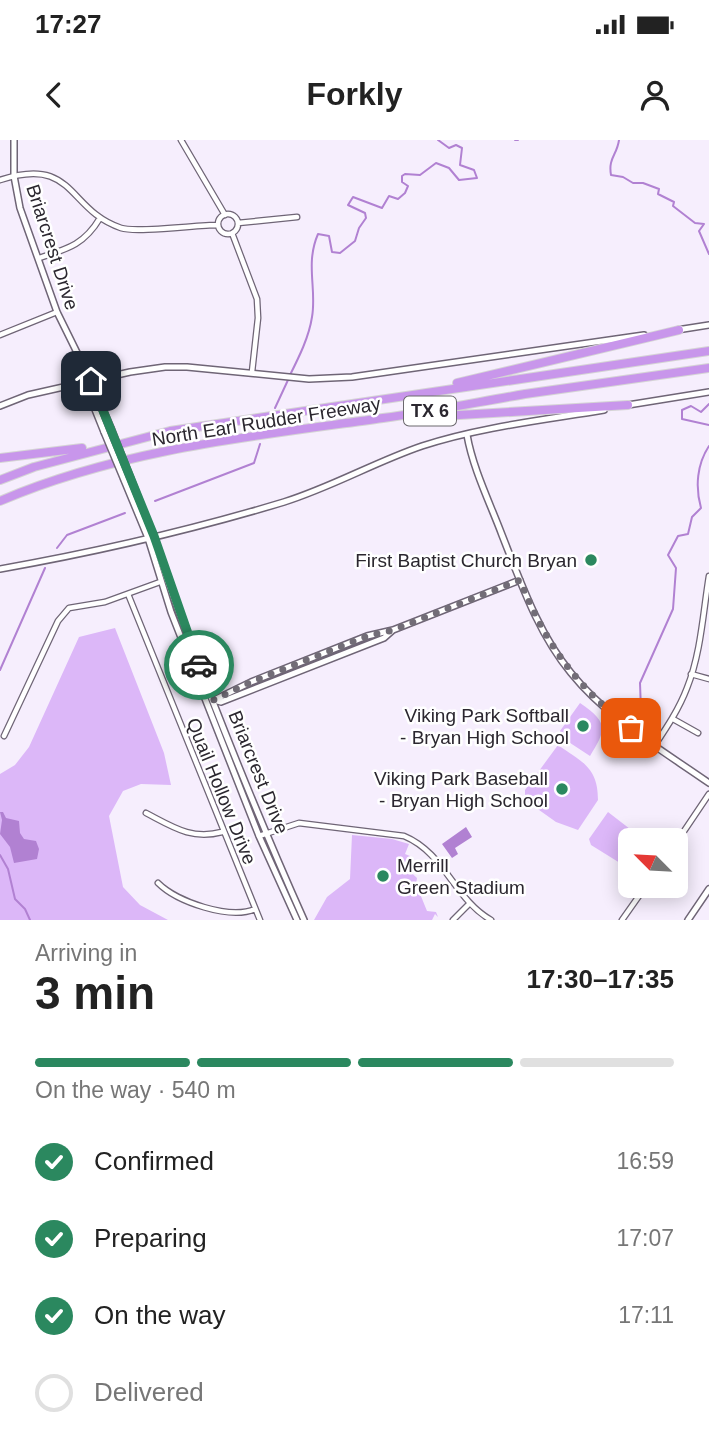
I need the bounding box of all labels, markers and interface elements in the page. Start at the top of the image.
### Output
text: 17:27 [35,9,102,39]
icon: back [35,76,73,114]
text: Forkly [306,76,403,112]
icon: person [636,76,674,114]
street label: Briarcrest Drive [22,182,83,313]
pin [61,351,121,411]
icon: home [72,362,110,400]
street label: North Earl Rudder Freeway [150,393,382,450]
road number: TX 6 [404,396,456,426]
place label: First Baptist Church Bryan [355,550,577,571]
marker: First Baptist Church Bryan [583,552,599,568]
courier [164,630,234,700]
icon: car [180,646,218,684]
pin [601,698,661,758]
place label: Viking Park Softball - Bryan High School [400,705,569,748]
street label: Briarcrest Drive [224,708,293,837]
icon: bag [612,709,650,747]
street label: Quail Hollow Drive [183,715,261,868]
marker: Viking Park Softball - Bryan High School [575,718,591,734]
place label: Viking Park Baseball - Bryan High School [374,768,548,811]
marker: Viking Park Baseball - Bryan High School [554,781,570,797]
north arrow [618,828,688,898]
map controls [618,828,688,898]
place label: Merrill Green Stadium [397,855,525,898]
marker: Merrill Green Stadium [375,868,391,884]
text: Arriving in [35,940,137,966]
text: 17:30–17:35 [527,964,674,994]
text: 3 min [35,967,155,1019]
text: On the way · 540 m [35,1077,236,1103]
icon: check [35,1143,73,1181]
text: Confirmed [94,1146,214,1176]
text: 16:59 [616,1148,674,1174]
icon: check [35,1220,73,1258]
text: Preparing [94,1223,207,1253]
text: 17:07 [616,1225,674,1251]
icon: check [35,1297,73,1335]
text: On the way [94,1300,226,1330]
text: 17:11 [618,1302,674,1328]
text: Delivered [94,1377,204,1407]

